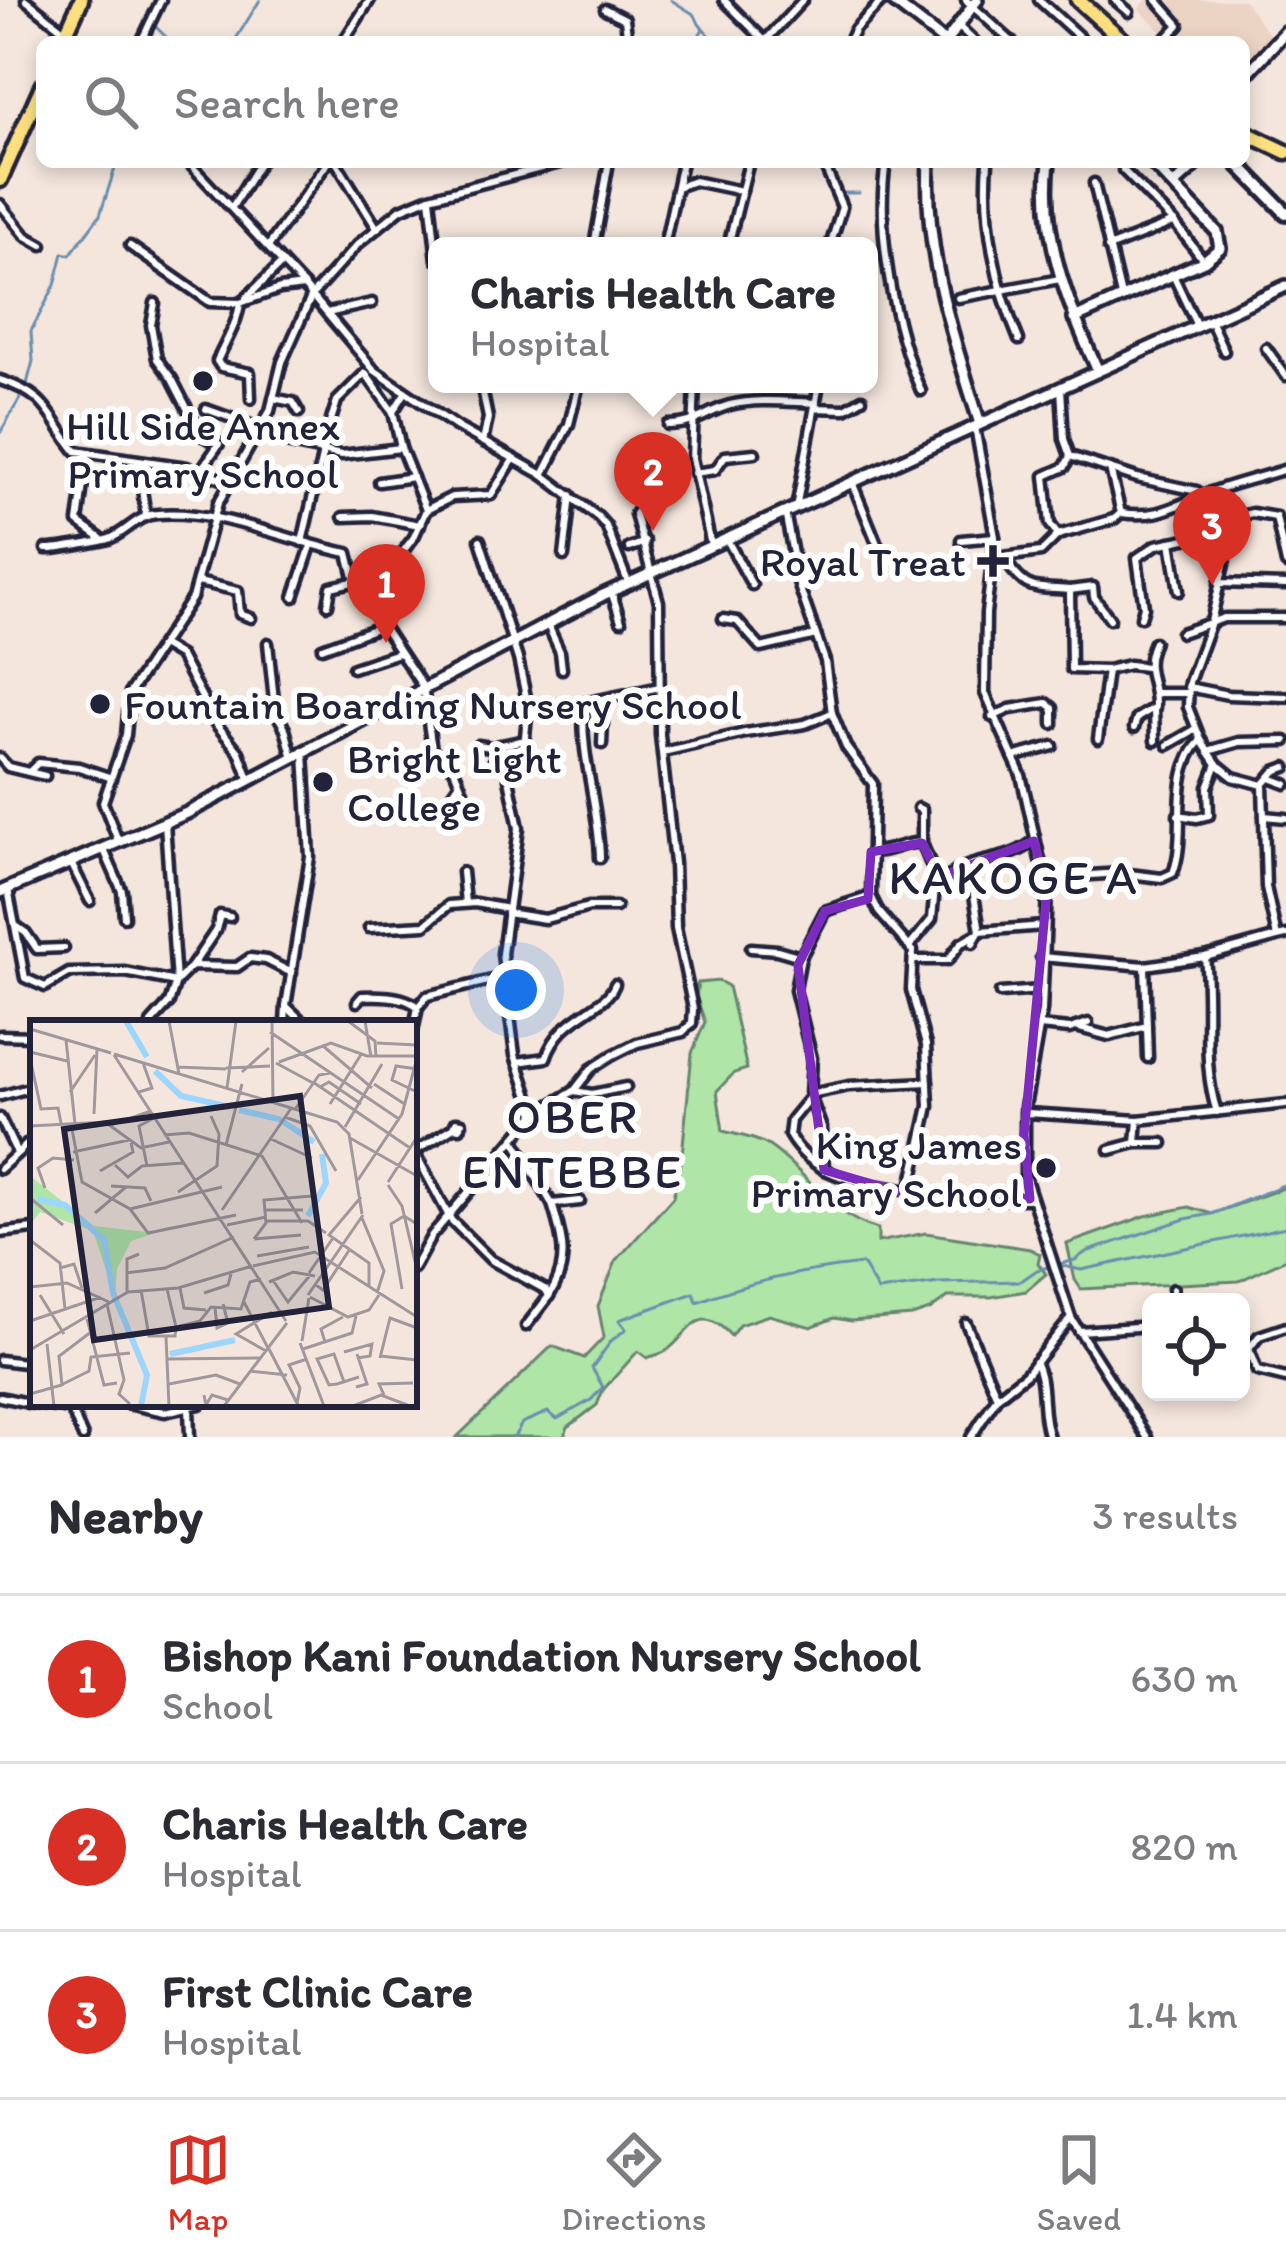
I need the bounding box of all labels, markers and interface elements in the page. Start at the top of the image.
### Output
search box [36,36,1250,168]
icon: search [78,69,144,135]
text: Search here [174,75,400,129]
popup [428,237,878,393]
text: Charis Health Care [470,265,836,319]
text: Hospital [470,319,609,366]
marker: Hill Side Annex Primary School [190,368,216,394]
place label: Hill Side Annex Primary School [66,400,340,499]
pin: 2 [614,432,692,531]
pin: 3 [1173,486,1251,585]
place label: Royal Treat [760,536,966,587]
pin: 1 [347,544,425,643]
marker: Royal Treat [977,545,1009,577]
place label: Fountain Boarding Nursery School [124,679,742,730]
marker: Fountain Boarding Nursery School [87,691,113,717]
place label: Bright Light College [347,733,562,832]
marker: Bright Light College [310,769,336,795]
district label: KAKOGE A [888,848,1140,906]
your location [486,960,546,1020]
inset map [30,1020,417,1407]
district label: OBER ENTEBBE [462,1087,684,1200]
place label: King James Primary School [751,1119,1022,1218]
marker: King James Primary School [1033,1155,1059,1181]
map controls [1142,1293,1250,1401]
button: locate [1142,1293,1250,1401]
text: Nearby [48,1485,203,1546]
text: 3 results [1092,1492,1238,1539]
text: Bishop Kani Foundation Nursery School [162,1628,921,1682]
text: 1 [78,1655,96,1702]
text: 630 m [1131,1655,1238,1702]
text: School [162,1682,273,1729]
text: Charis Health Care [162,1796,528,1850]
text: 2 [77,1823,97,1870]
text: 820 m [1131,1823,1238,1870]
text: Hospital [162,1850,301,1897]
text: First Clinic Care [162,1964,473,2018]
text: 3 [76,1991,98,2038]
text: 1.4 km [1127,1991,1238,2038]
text: Hospital [162,2018,301,2065]
tab: Map [165,2127,231,2238]
tab: Directions [561,2127,706,2238]
tab: Saved [1037,2127,1121,2238]

